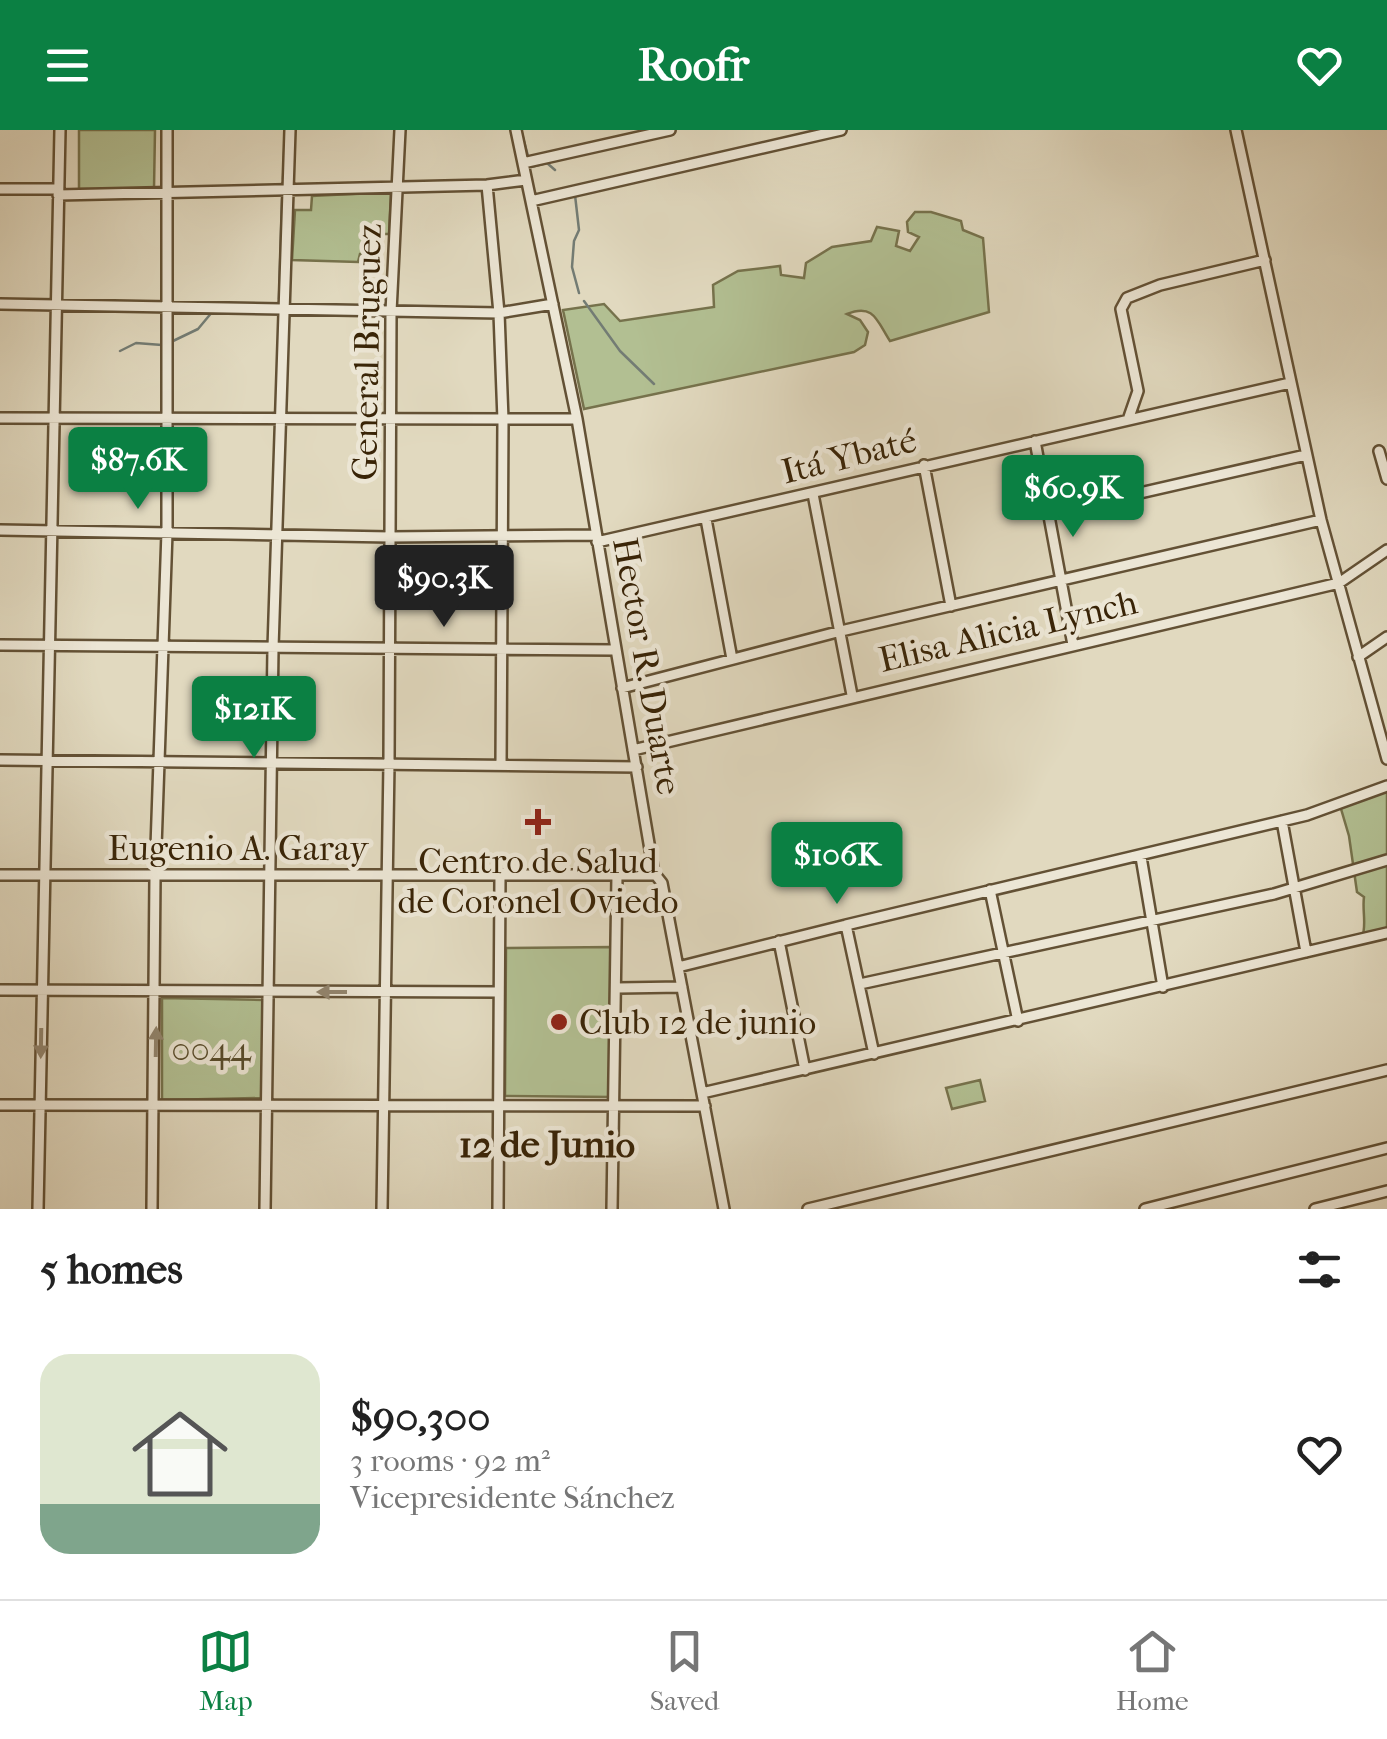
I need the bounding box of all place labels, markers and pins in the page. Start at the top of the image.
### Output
pin: $87.6K [57,427,219,512]
pin: $60.9K [992,455,1154,540]
pin: $90.3K [363,545,525,630]
pin: $121K [184,676,324,761]
marker: Centro de Salud de Coronel Oviedo [525,809,551,835]
pin: $106K [767,822,907,907]
place label: Centro de Salud de Coronel Oviedo [397,841,679,922]
place label: Club 12 de junio [579,1002,816,1043]
marker: Club 12 de junio [548,1011,570,1033]

